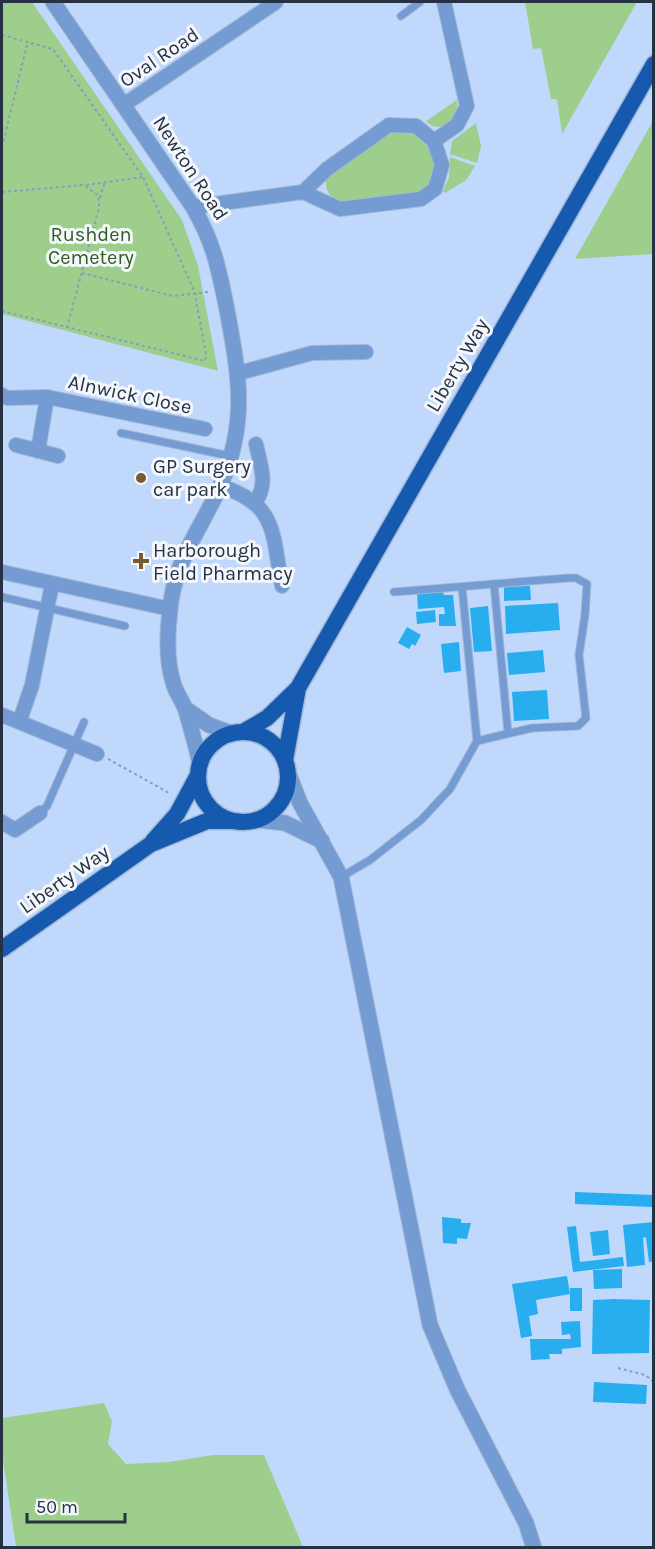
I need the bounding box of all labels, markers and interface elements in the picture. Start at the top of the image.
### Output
street label: Oval Road [115,23,203,92]
street label: Newton Road [148,112,233,225]
park label: Rushden Cemetery [48,223,134,269]
street label: Liberty Way [422,315,493,416]
street label: Alnwick Close [66,370,194,419]
place label: GP Surgery car park [153,455,251,501]
marker: GP Surgery car park [134,471,148,485]
place label: Harborough Field Pharmacy [153,539,293,585]
marker: Harborough Field Pharmacy [134,554,148,568]
street label: Liberty Way [15,840,113,919]
scale bar [27,1486,124,1524]
text: 50 m [36,1496,78,1518]

